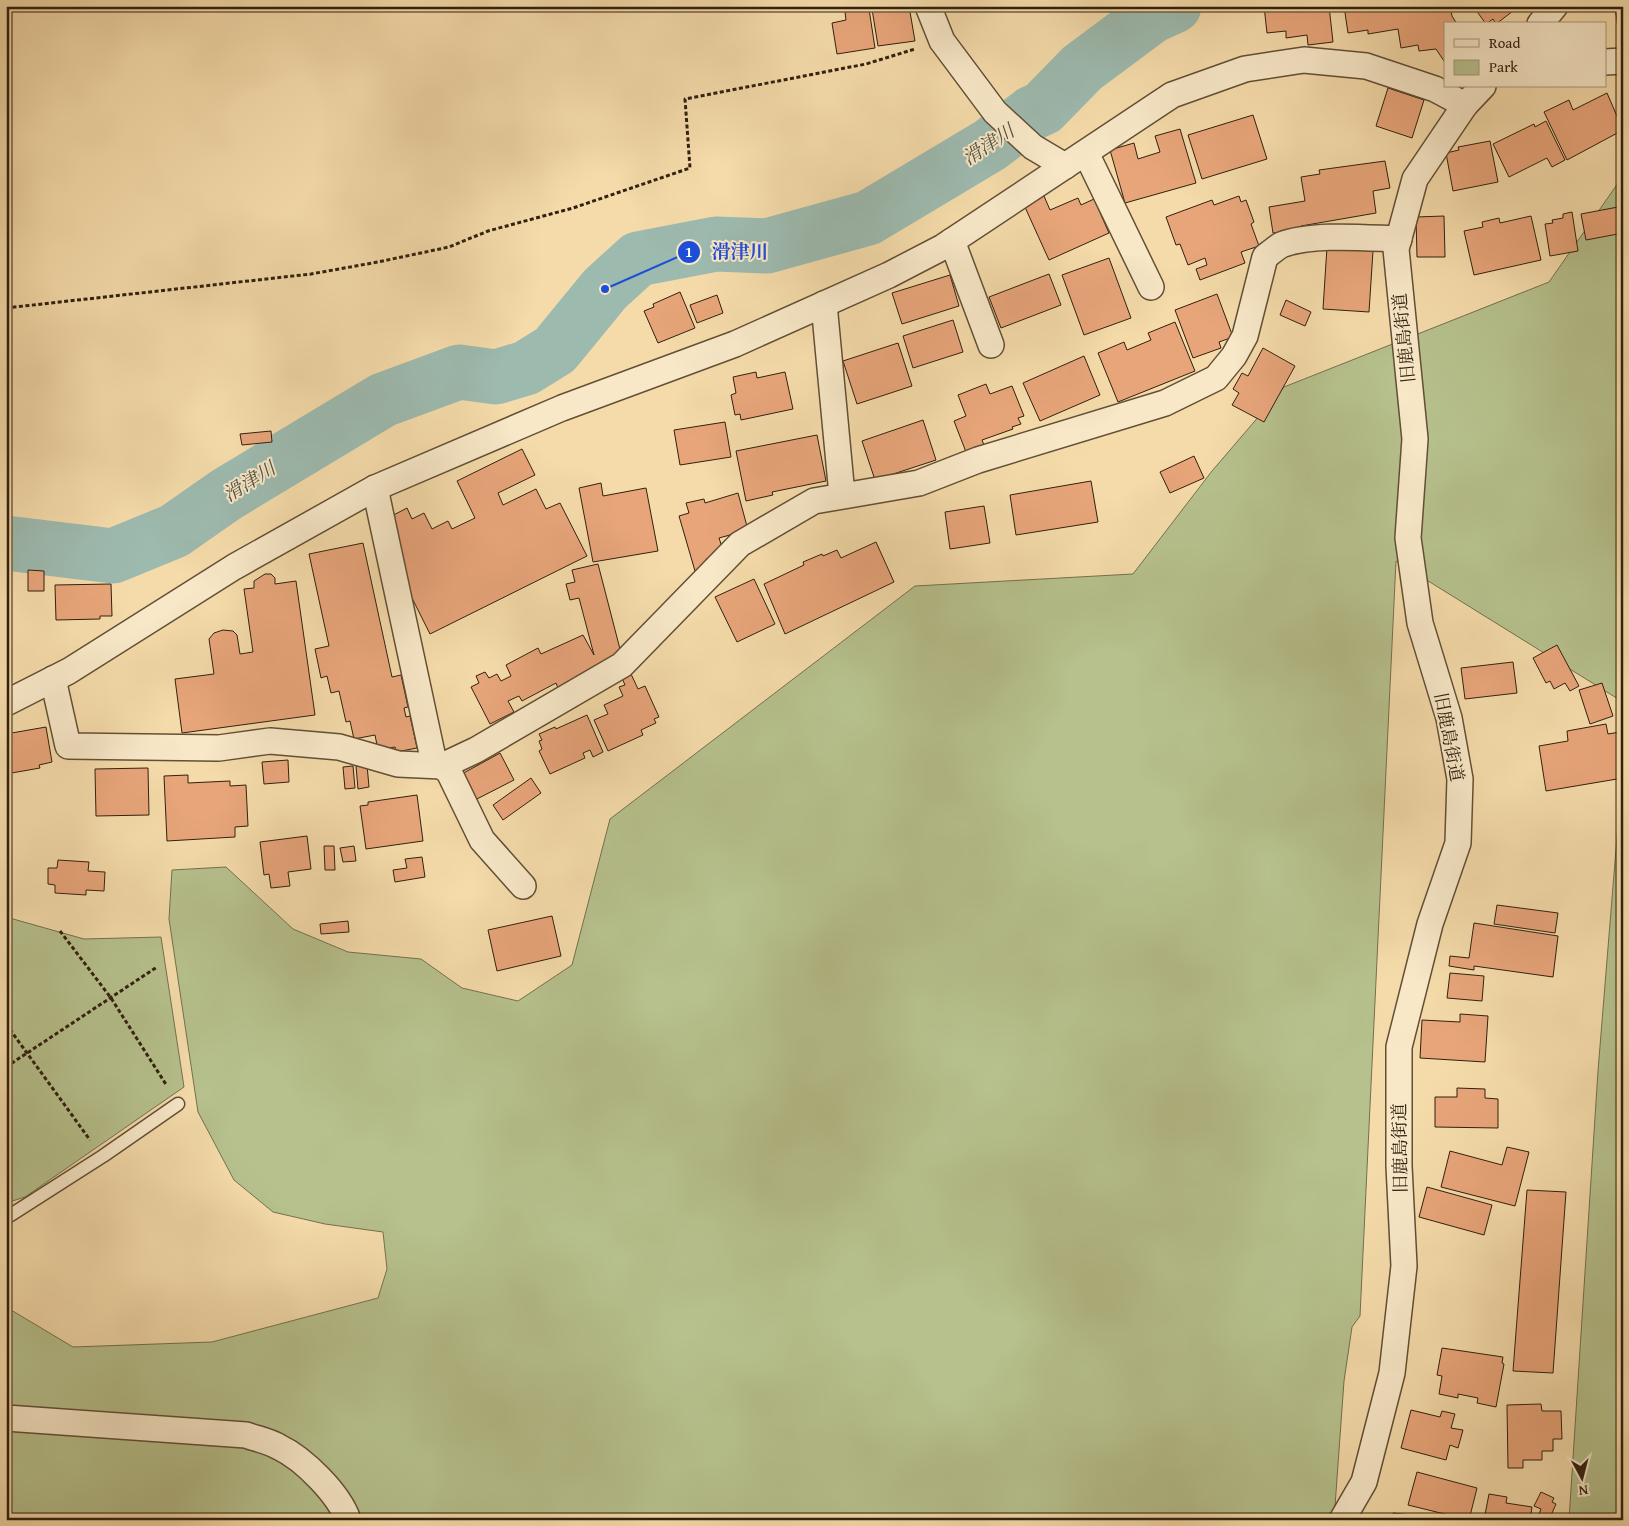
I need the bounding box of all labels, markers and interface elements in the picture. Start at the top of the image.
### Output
legend [1444,22,1606,88]
text: Road [1489,32,1520,53]
text: Park [1489,56,1518,77]
water label: 滑津川 [956,116,1021,171]
callout: 滑津川 [677,235,779,269]
text: 滑津川 [711,237,769,265]
text: 1 [685,241,693,262]
street label: 旧鹿島街道 [1385,292,1422,384]
water label: 滑津川 [217,453,282,508]
street label: 旧鹿島街道 [1428,690,1471,784]
street label: 旧鹿島街道 [1385,1103,1414,1193]
north arrow [1556,1454,1606,1504]
text: N [1577,1480,1589,1501]

